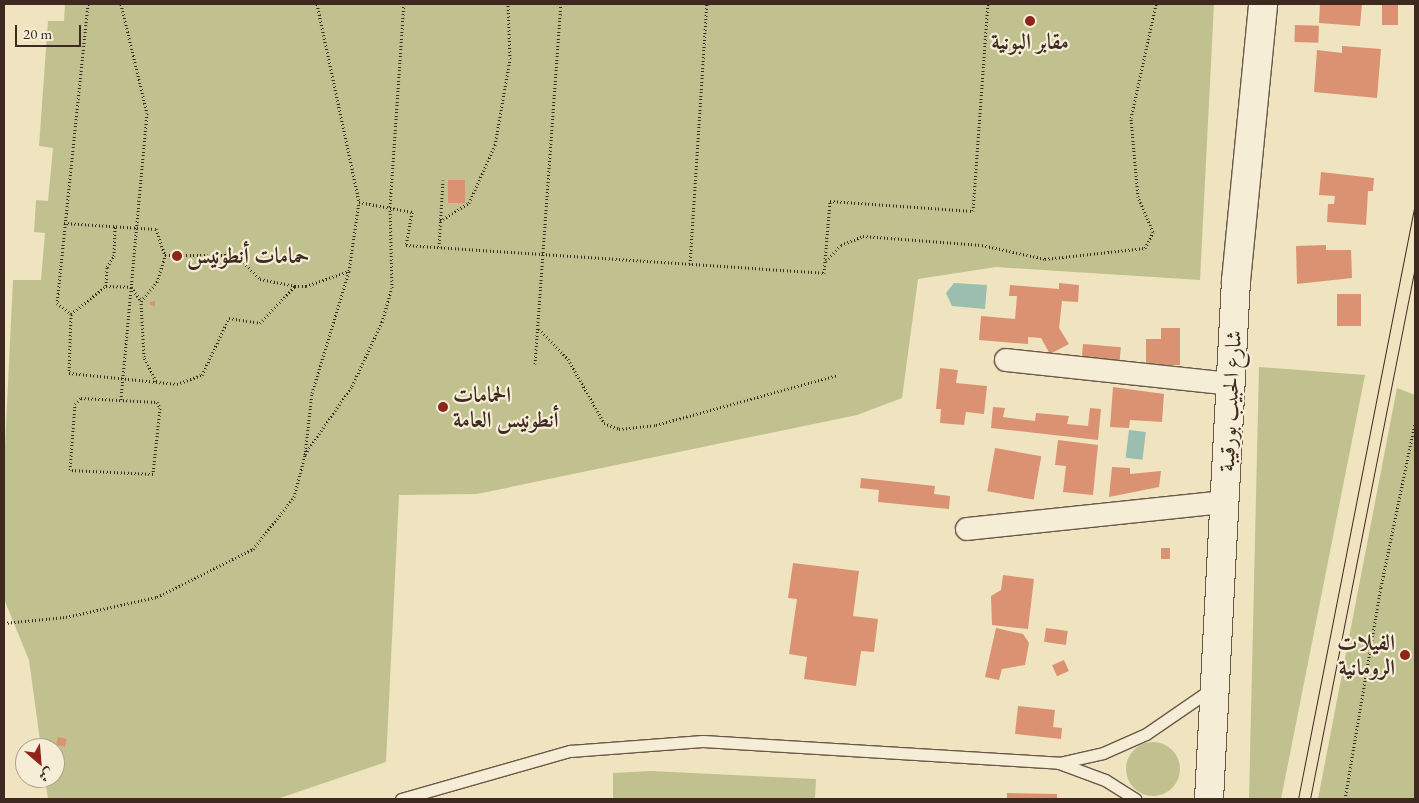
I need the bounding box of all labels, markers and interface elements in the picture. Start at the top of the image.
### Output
scale bar [18,15,84,47]
marker: مقابر البونية [1024,15,1036,27]
text: 20 m [23,24,52,43]
place label: مقابر البونية [991,29,1069,55]
place label: حمامات أنطونيس [187,243,309,269]
marker: حمامات أنطونيس [171,250,183,262]
street label: شارع الحبيب بورقيبة [1213,329,1247,473]
place label: الحمامات أنطونيس العامة [453,381,559,432]
marker: الحمامات أنطونيس العامة [437,401,449,413]
place label: الفيلات الرومانية [1337,629,1395,680]
marker: الفيلات الرومانية [1399,649,1411,661]
north arrow [15,738,65,788]
text: ش [36,764,57,787]

